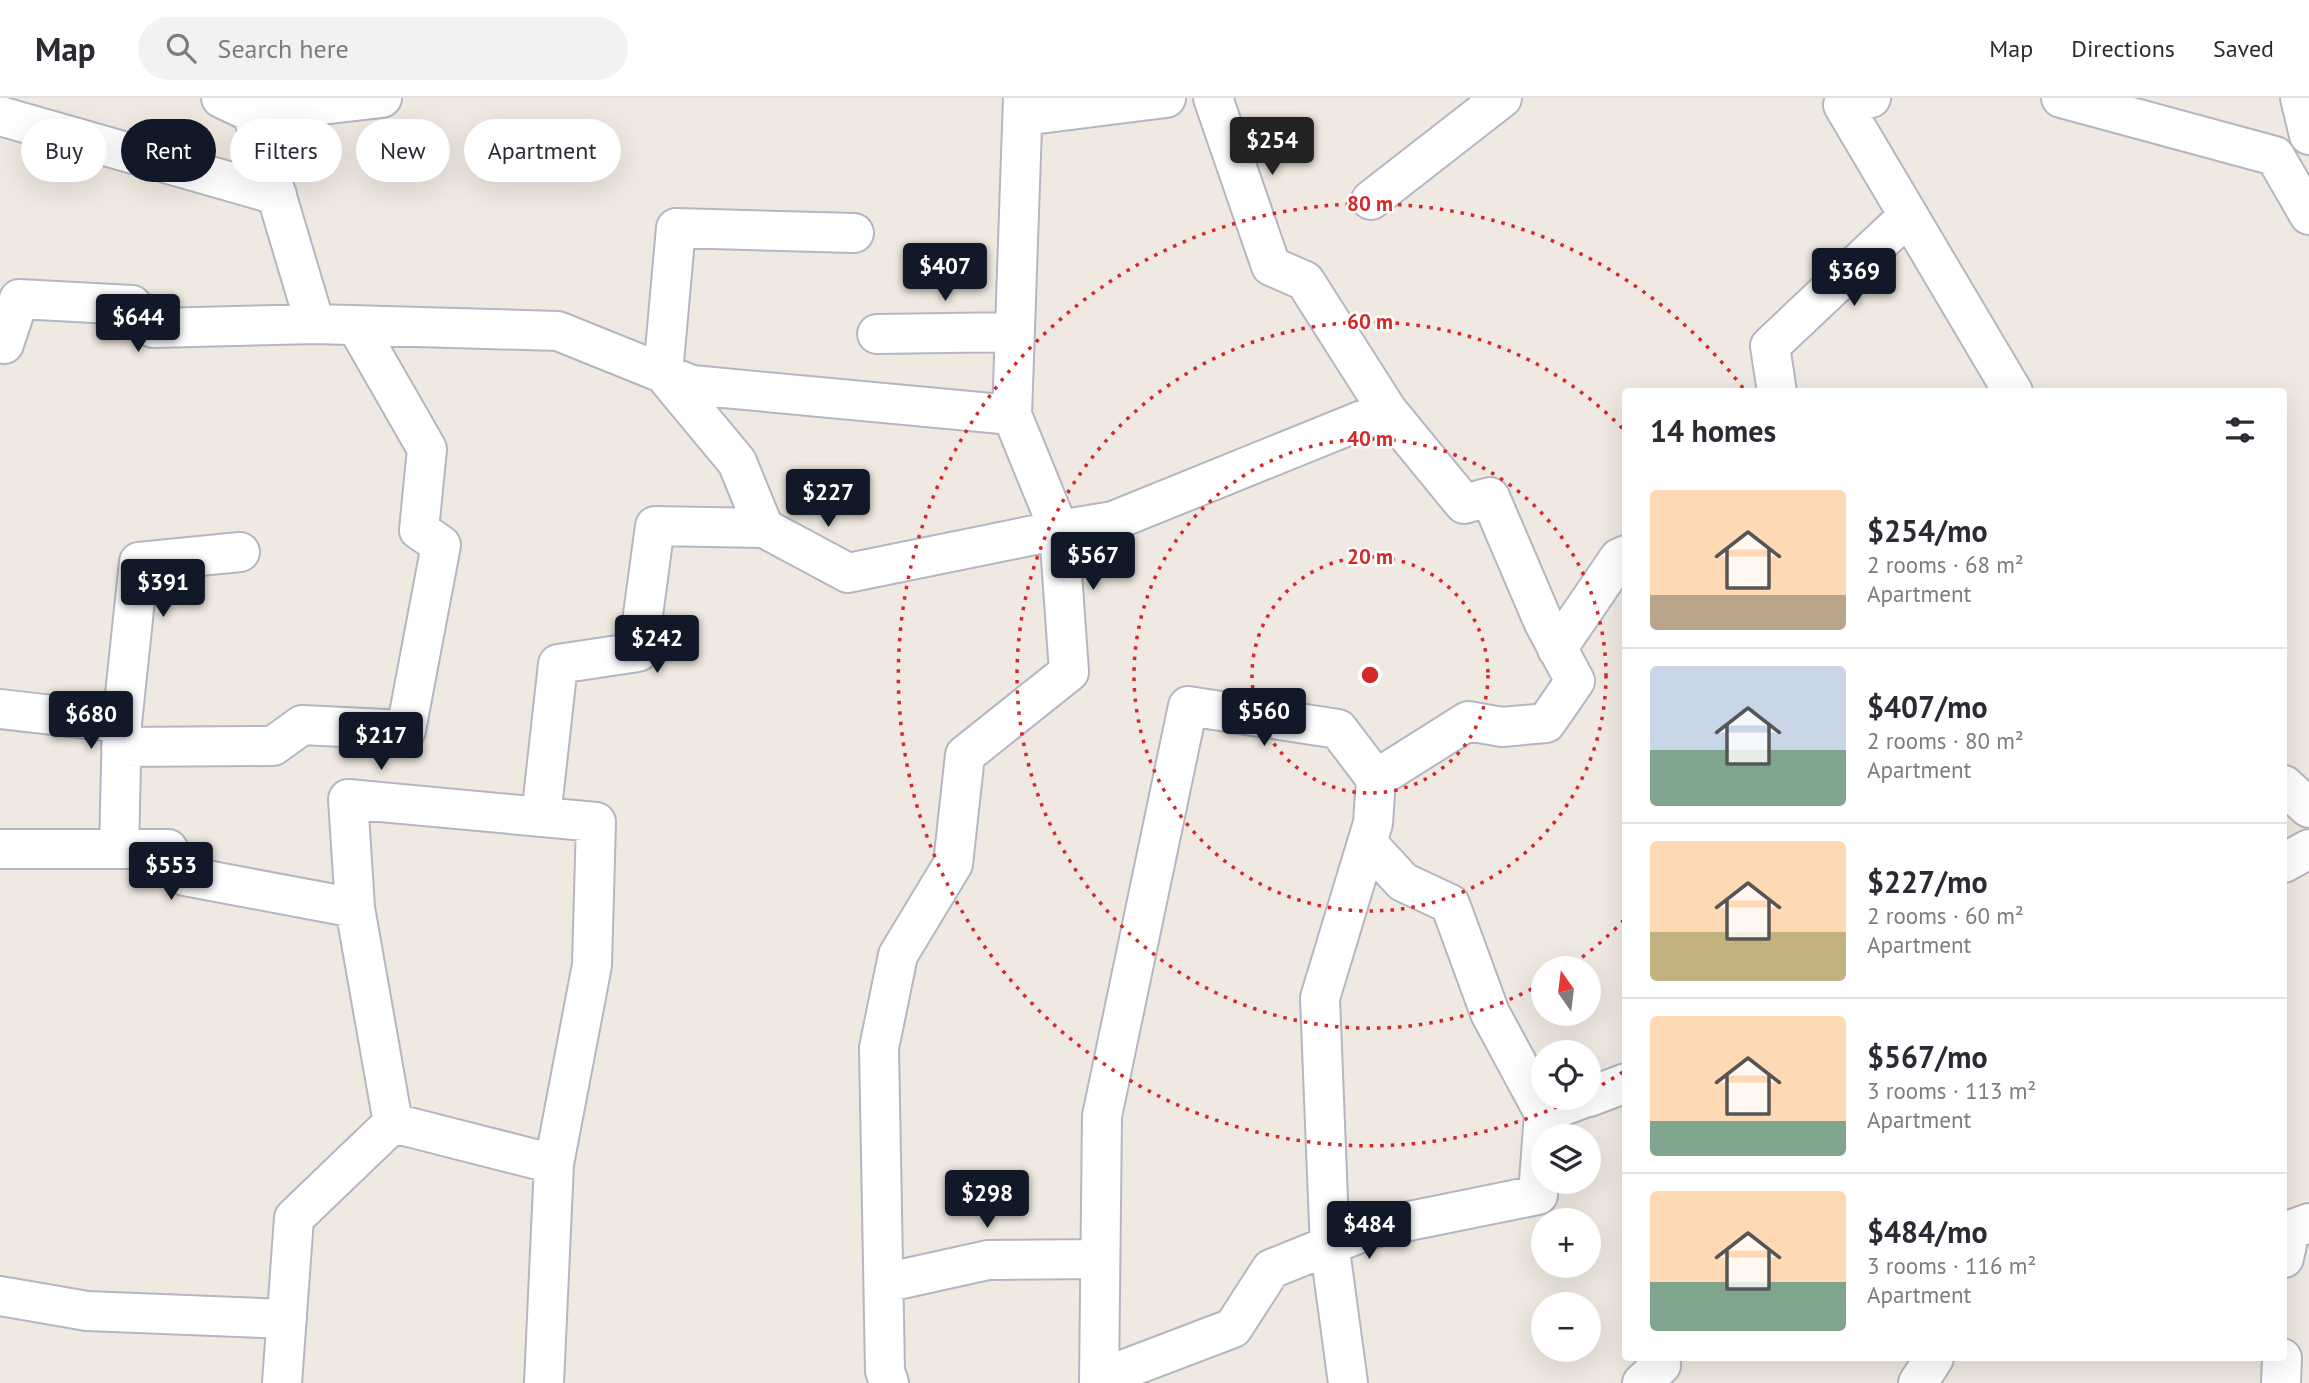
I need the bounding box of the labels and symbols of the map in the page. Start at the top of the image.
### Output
pin: $254 [1231,118,1313,177]
text: 80 m [1347,190,1393,217]
pin: $407 [904,244,986,303]
pin: $369 [1813,248,1895,308]
pin: $644 [97,294,179,354]
text: 60 m [1347,308,1393,335]
text: 40 m [1347,425,1393,452]
pin: $227 [787,470,869,529]
pin: $567 [1052,532,1134,592]
text: 20 m [1347,543,1393,570]
pin: $391 [122,560,204,619]
pin: $242 [616,616,698,675]
centre of rings [1358,663,1382,687]
pin: $560 [1223,688,1305,748]
pin: $680 [50,692,132,751]
pin: $217 [340,712,422,772]
pin: $553 [130,842,212,902]
north arrow [1531,956,1601,1026]
pin: $298 [946,1170,1028,1230]
pin: $484 [1328,1202,1410,1261]

